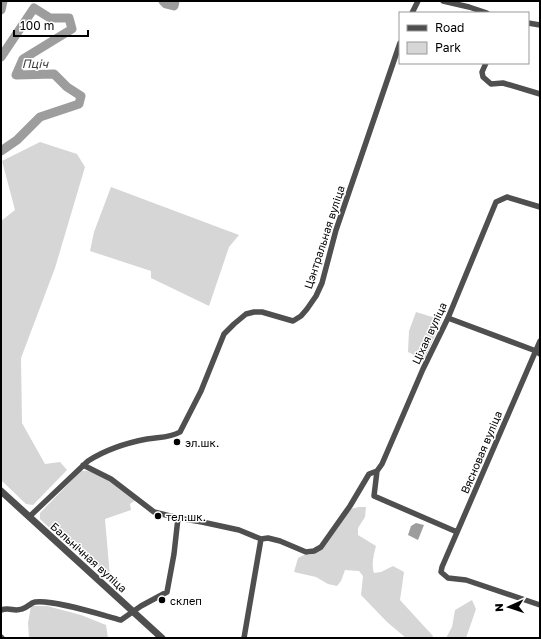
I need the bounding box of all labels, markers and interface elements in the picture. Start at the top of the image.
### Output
scale bar [14,12,88,38]
legend [399,12,529,64]
text: 100 m [20,18,54,33]
text: Road [435,20,464,35]
text: Park [435,40,461,55]
water label: Пціч [22,56,49,71]
street label: Цэнтральная вуліца [301,184,347,290]
street label: Ціхая вуліца [409,300,449,366]
street label: Вясновая вуліца [458,409,504,495]
place label: эл.шк. [185,436,219,449]
marker: эл.шк. [172,437,182,447]
place label: тел.шк. [166,510,206,523]
marker: тел.шк. [153,511,163,521]
street label: Бальнічная вуліца [48,519,130,595]
north arrow [489,587,529,627]
place label: склеп [170,594,202,607]
marker: склеп [157,595,167,605]
text: N [492,603,505,612]

